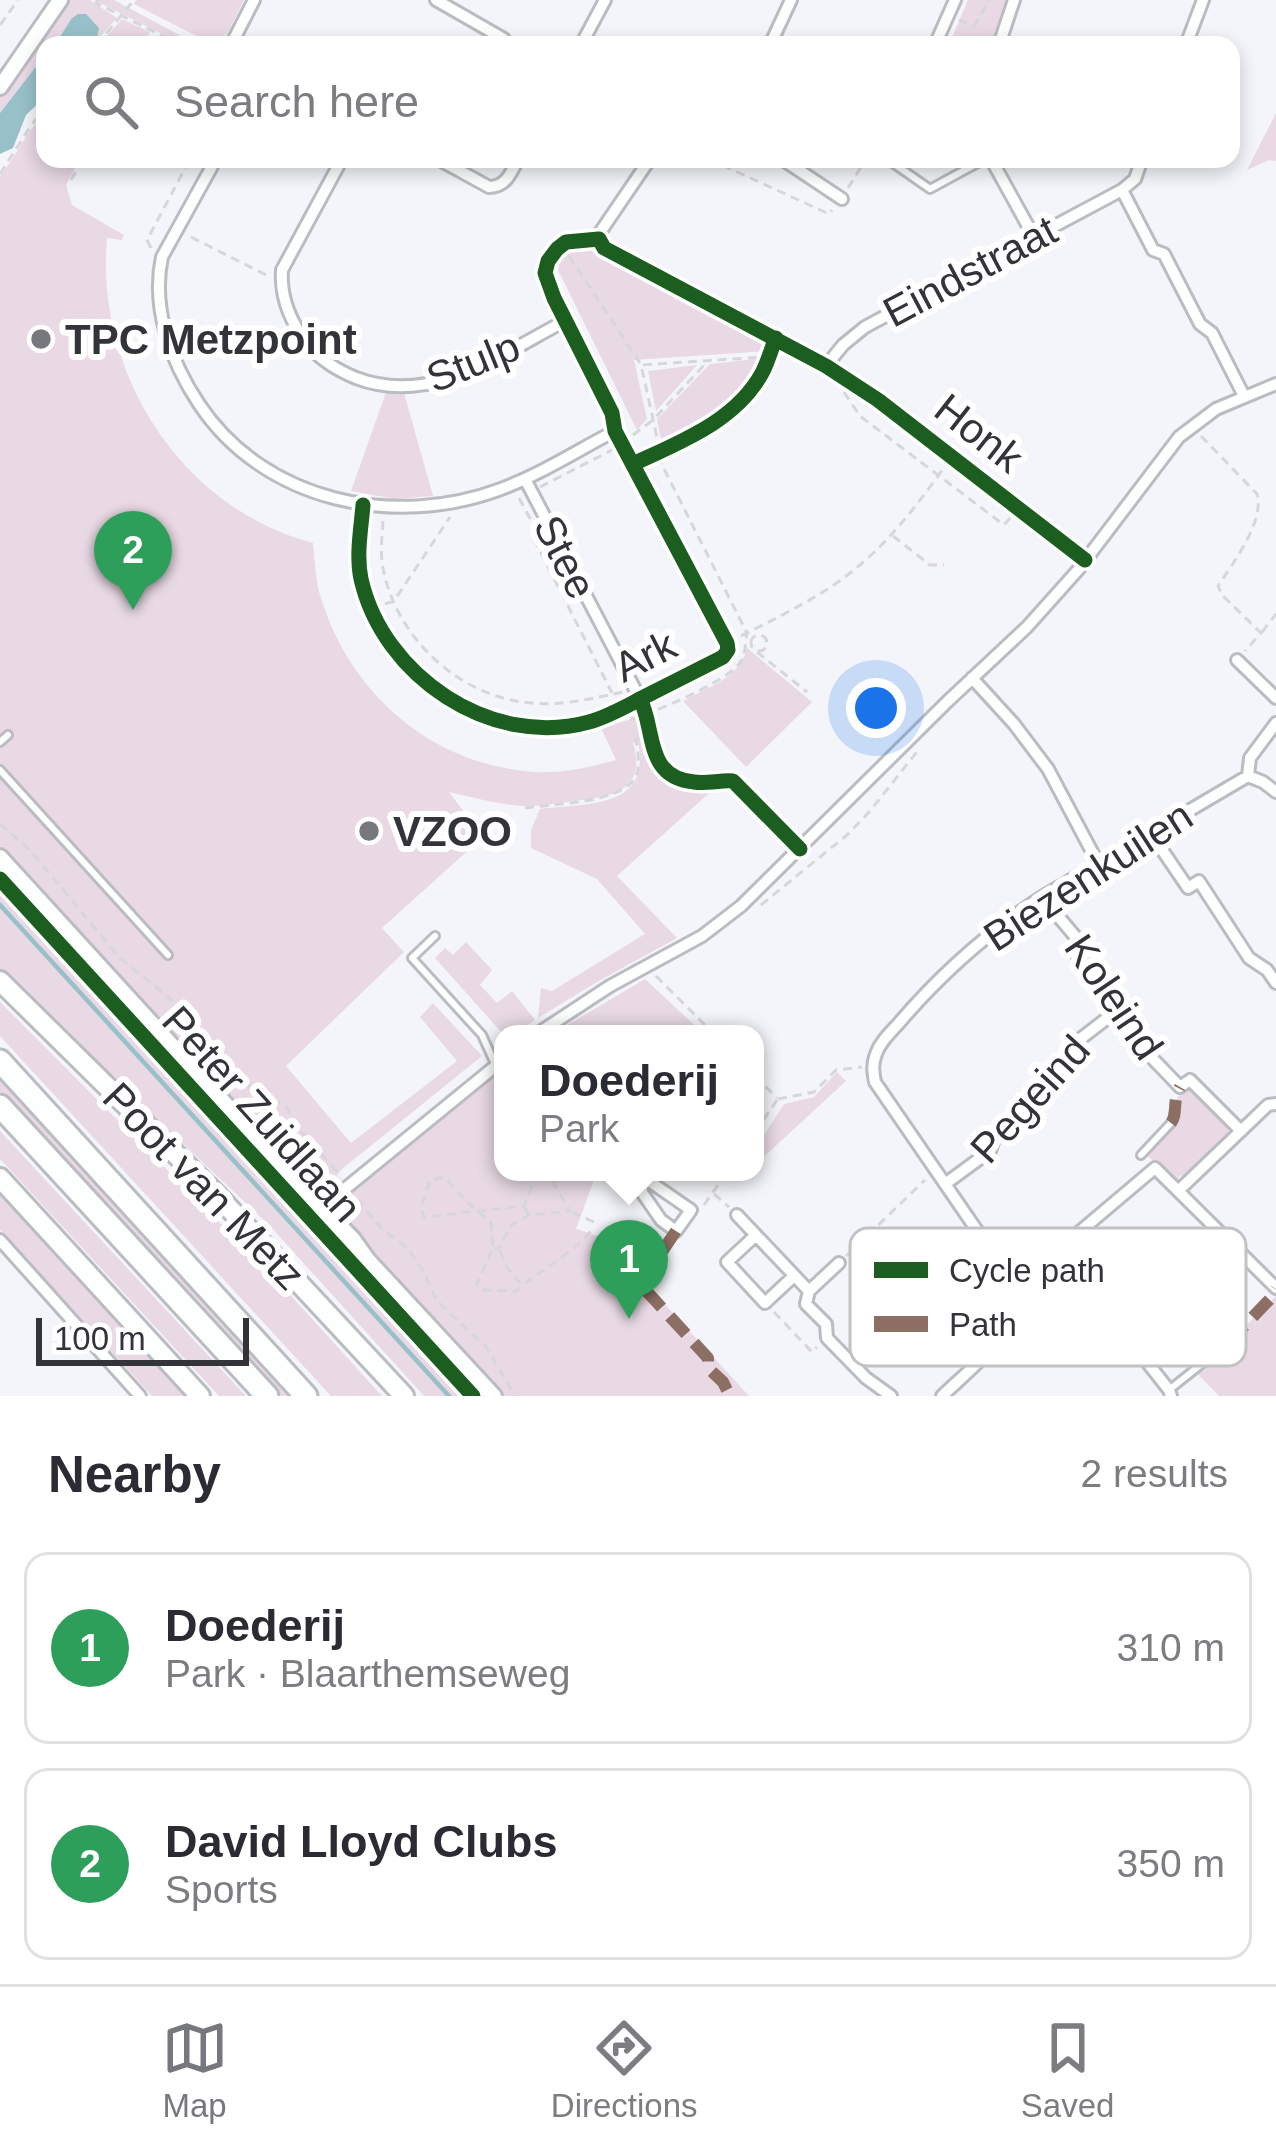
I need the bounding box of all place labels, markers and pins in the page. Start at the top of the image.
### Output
place label: TPC Metzpoint [65,316,357,363]
marker: TPC Metzpoint [28,326,54,352]
pin: 2 [94,511,172,610]
place label: VZOO [393,808,512,855]
marker: VZOO [356,818,382,844]
pin: 1 [590,1220,668,1319]

